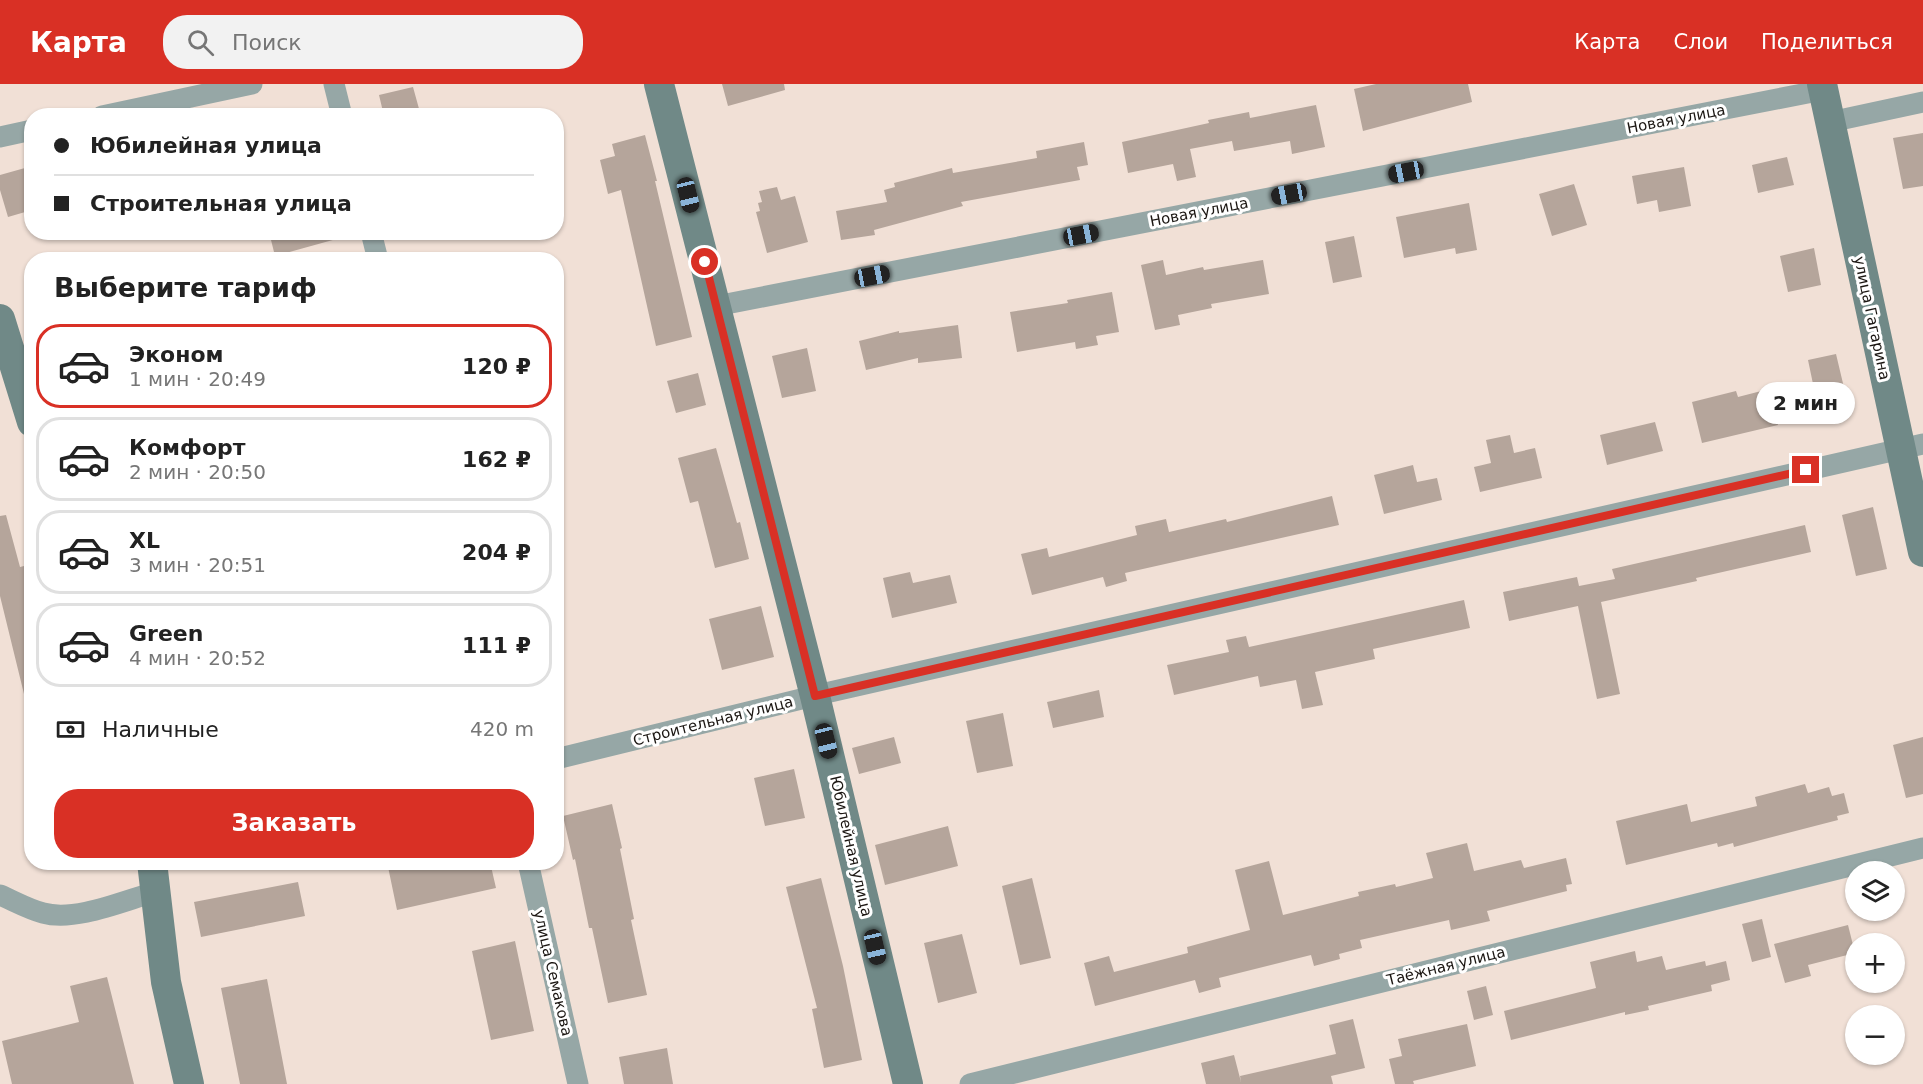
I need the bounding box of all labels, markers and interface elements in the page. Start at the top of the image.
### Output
search box [163,15,583,69]
text: Карта [30,26,127,59]
icon: search [184,26,217,59]
text: Поиск [232,30,302,55]
text: Карта [1574,30,1640,54]
text: Слои [1673,30,1728,54]
text: Поделиться [1761,30,1893,54]
street label: Новая улица [1625,101,1727,137]
text: Юбилейная улица [90,133,322,158]
car [1387,160,1425,184]
car [675,175,701,215]
car [1270,182,1308,206]
text: Строительная улица [90,191,352,216]
street label: Новая улица [1148,194,1250,230]
car [1062,223,1100,247]
route start [691,248,718,275]
street label: улица Гагарина [1850,254,1894,382]
car [853,264,891,288]
text: Выберите тариф [54,272,317,303]
icon: car [57,339,111,393]
text: Эконом [129,342,224,367]
text: 120 ₽ [462,354,531,379]
text: 1 мин · 20:49 [129,367,266,391]
callout: 2 мин [1756,383,1856,425]
text: 2 мин [1773,391,1838,415]
icon: car [57,432,111,486]
text: Комфорт [129,435,246,460]
text: 162 ₽ [462,447,531,472]
route end [1792,456,1819,483]
text: 2 мин · 20:50 [129,460,266,484]
icon: car [57,525,111,579]
text: XL [129,528,160,553]
text: 204 ₽ [462,540,531,565]
text: 3 мин · 20:51 [129,553,266,577]
icon: car [57,618,111,672]
text: Green [129,621,203,646]
text: 111 ₽ [462,633,531,658]
text: 4 мин · 20:52 [129,646,266,670]
street label: Строительная улица [631,692,795,750]
icon: cash [54,713,87,746]
text: Наличные [102,717,219,742]
text: 420 m [470,717,534,741]
car [813,721,839,761]
street label: Юбилейная улица [826,774,876,918]
button: Заказать [54,789,534,858]
map controls [1845,861,1905,1065]
button: layers [1845,861,1905,921]
street label: улица Семакова [530,908,576,1038]
car [862,927,888,967]
button: + [1845,933,1905,993]
street label: Таёжная улица [1384,943,1507,990]
button: − [1845,1005,1905,1065]

